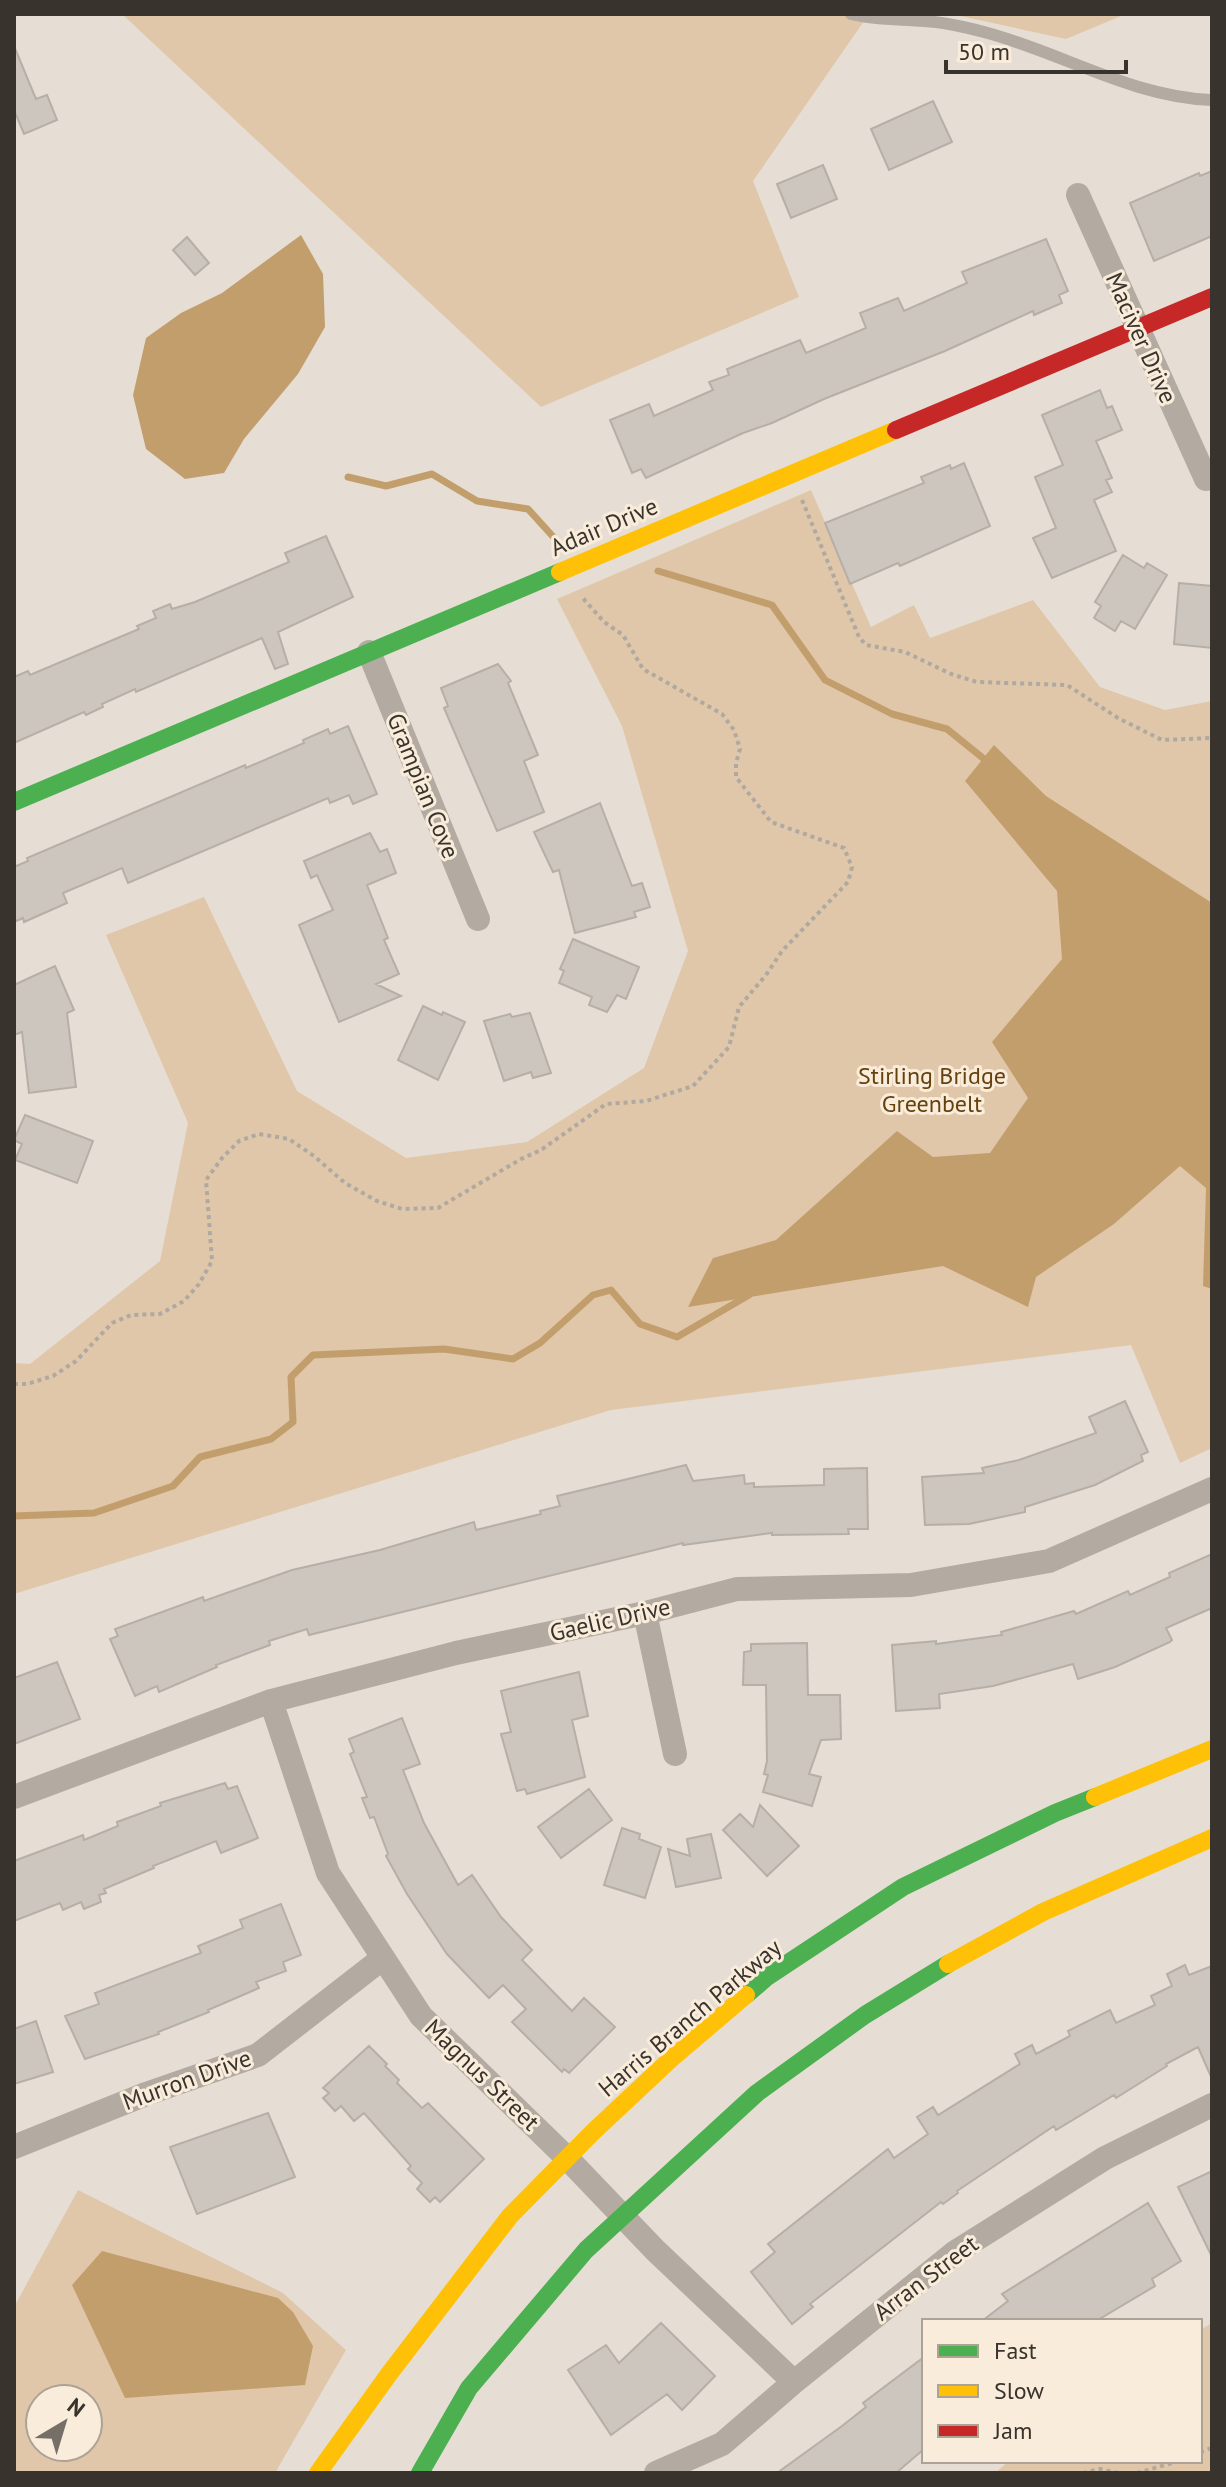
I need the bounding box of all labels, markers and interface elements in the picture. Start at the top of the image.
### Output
scale bar [946,24,1126,74]
text: 50 m [958,36,1010,67]
street label: Maciver Drive [1099,268,1184,408]
street label: Adair Drive [545,490,662,563]
street label: Grampian Cove [380,709,467,863]
park label: Stirling Bridge Greenbelt [858,1060,1006,1119]
street label: Gaelic Drive [547,1591,673,1648]
street label: Harris Branch Parkway [592,1932,788,2103]
street label: Magnus Street [418,2012,546,2137]
street label: Murron Drive [118,2042,255,2117]
street label: Arran Street [867,2228,984,2327]
legend [922,2319,1202,2463]
text: Fast [994,2335,1037,2366]
text: Slow [994,2375,1044,2406]
north arrow [24,2383,104,2463]
text: N [62,2392,91,2423]
text: Jam [993,2415,1032,2446]

